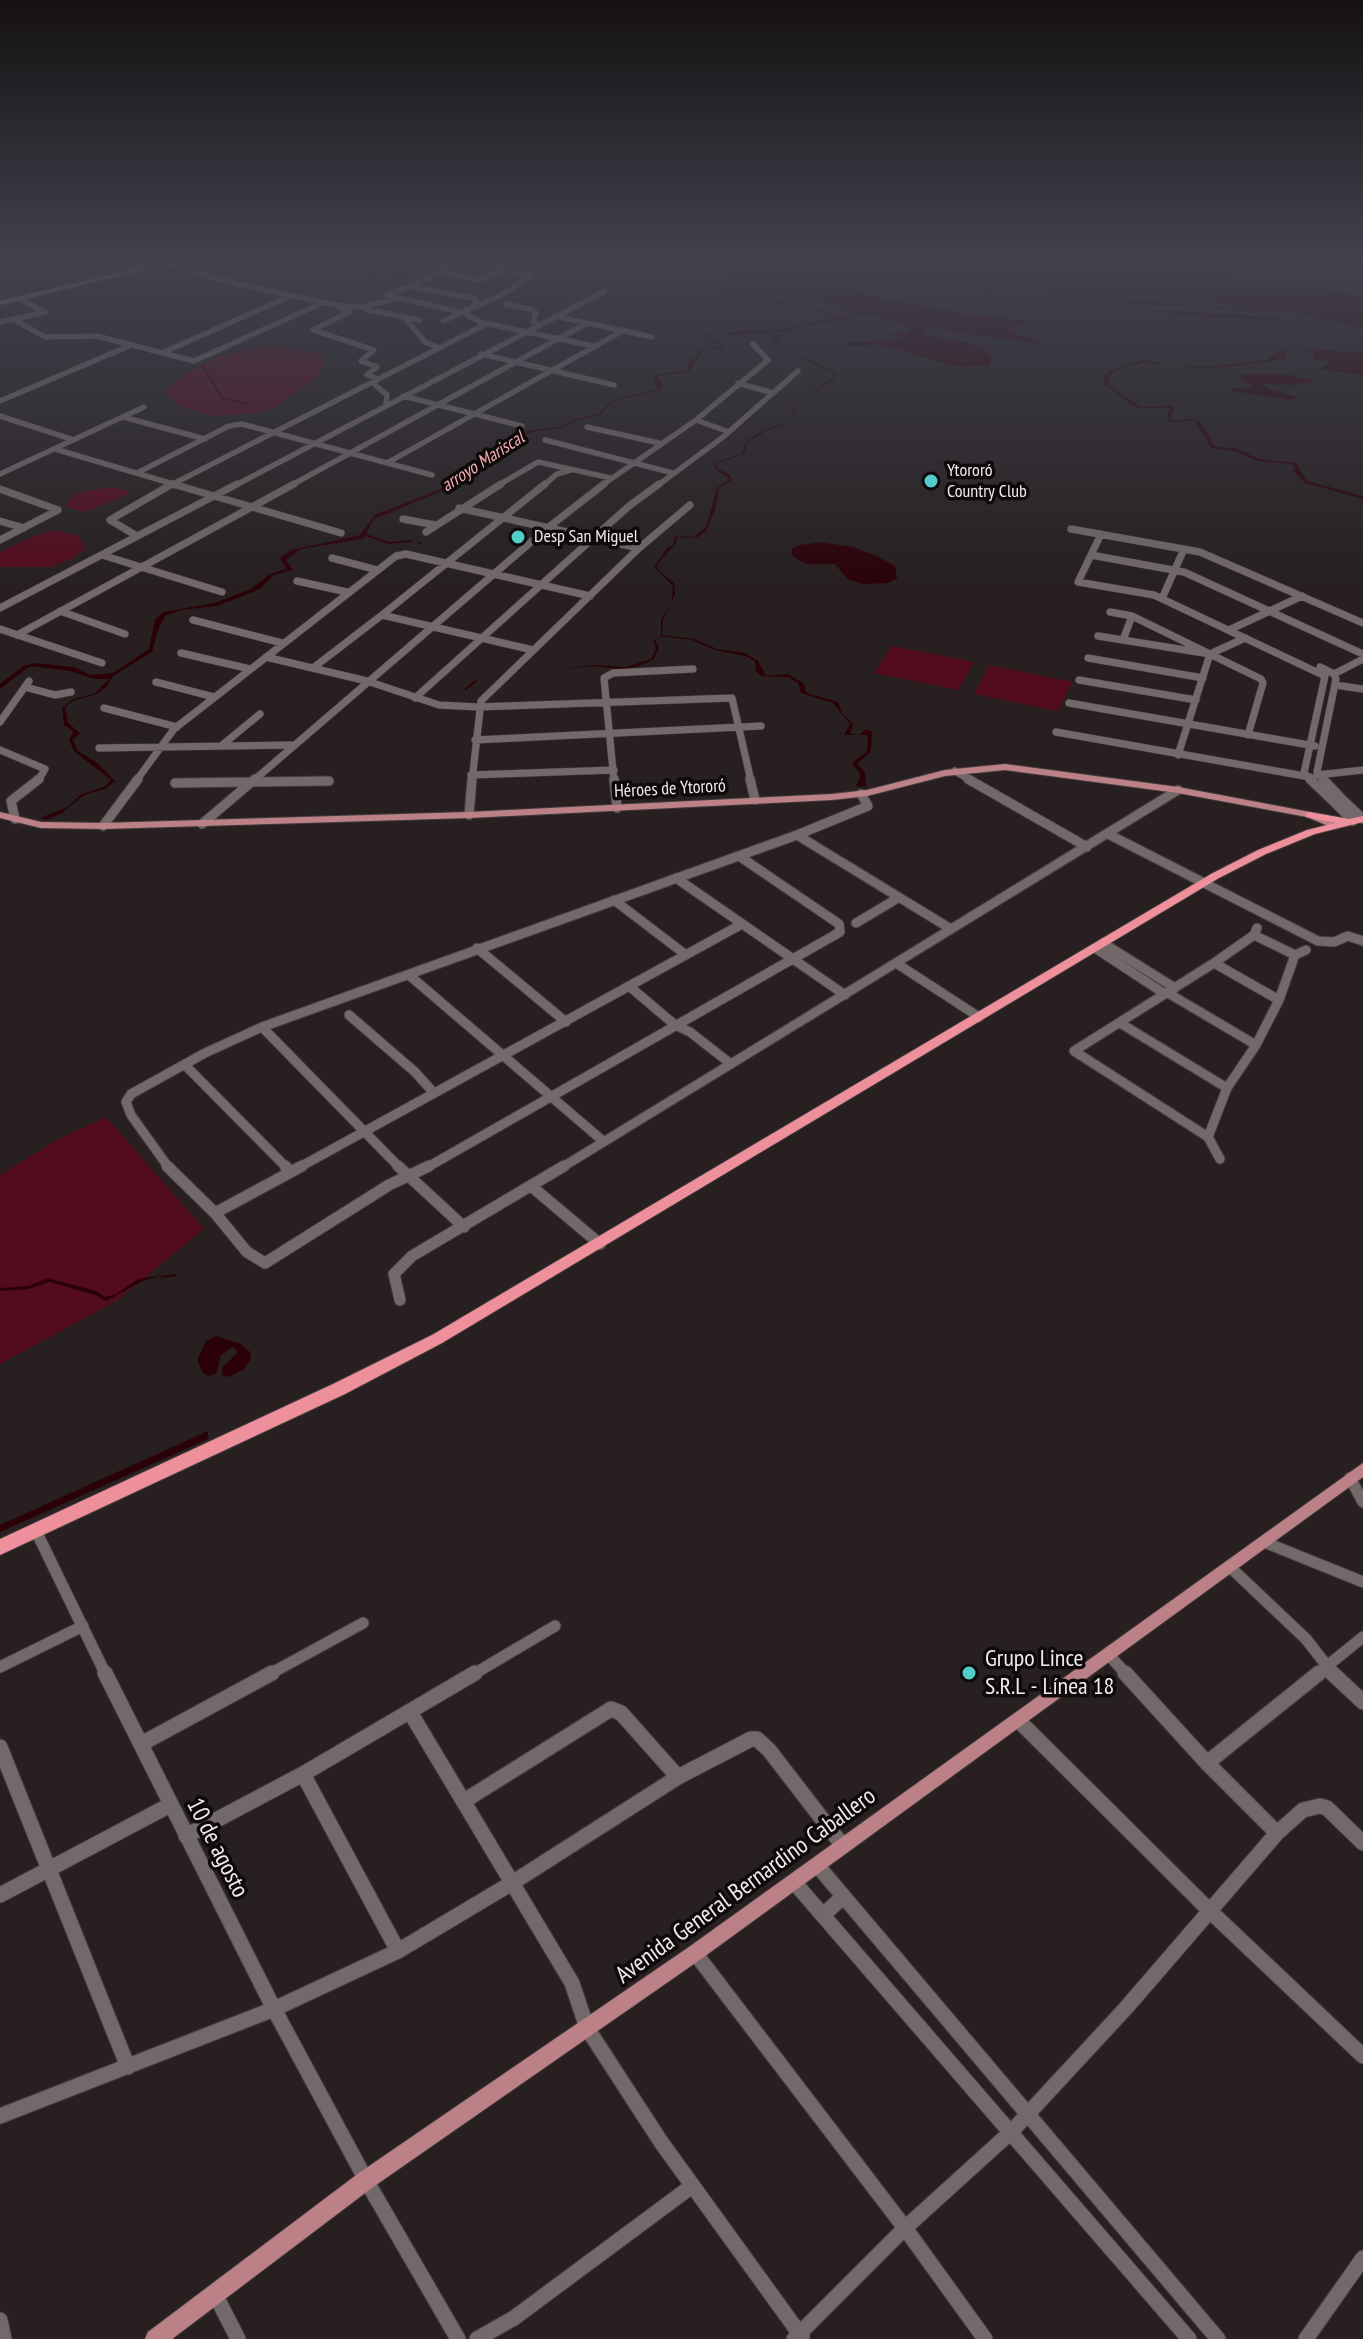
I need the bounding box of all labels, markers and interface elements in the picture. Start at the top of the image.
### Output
water label: arroyo Mariscal [438,427,528,497]
place label: Ytororó Country Club [947,460,1027,502]
marker: Ytororó Country Club [922,472,940,490]
place label: Desp San Miguel [534,526,638,548]
marker: Desp San Miguel [509,528,527,546]
street label: Héroes de Ytororó [614,775,726,803]
place label: Grupo Lince S.R.L - Línea 18 [985,1645,1114,1701]
marker: Grupo Lince S.R.L - Línea 18 [960,1664,978,1682]
street label: Avenida General Bernardino Caballero [610,1782,882,1990]
street label: 10 de agosto [180,1794,254,1902]

